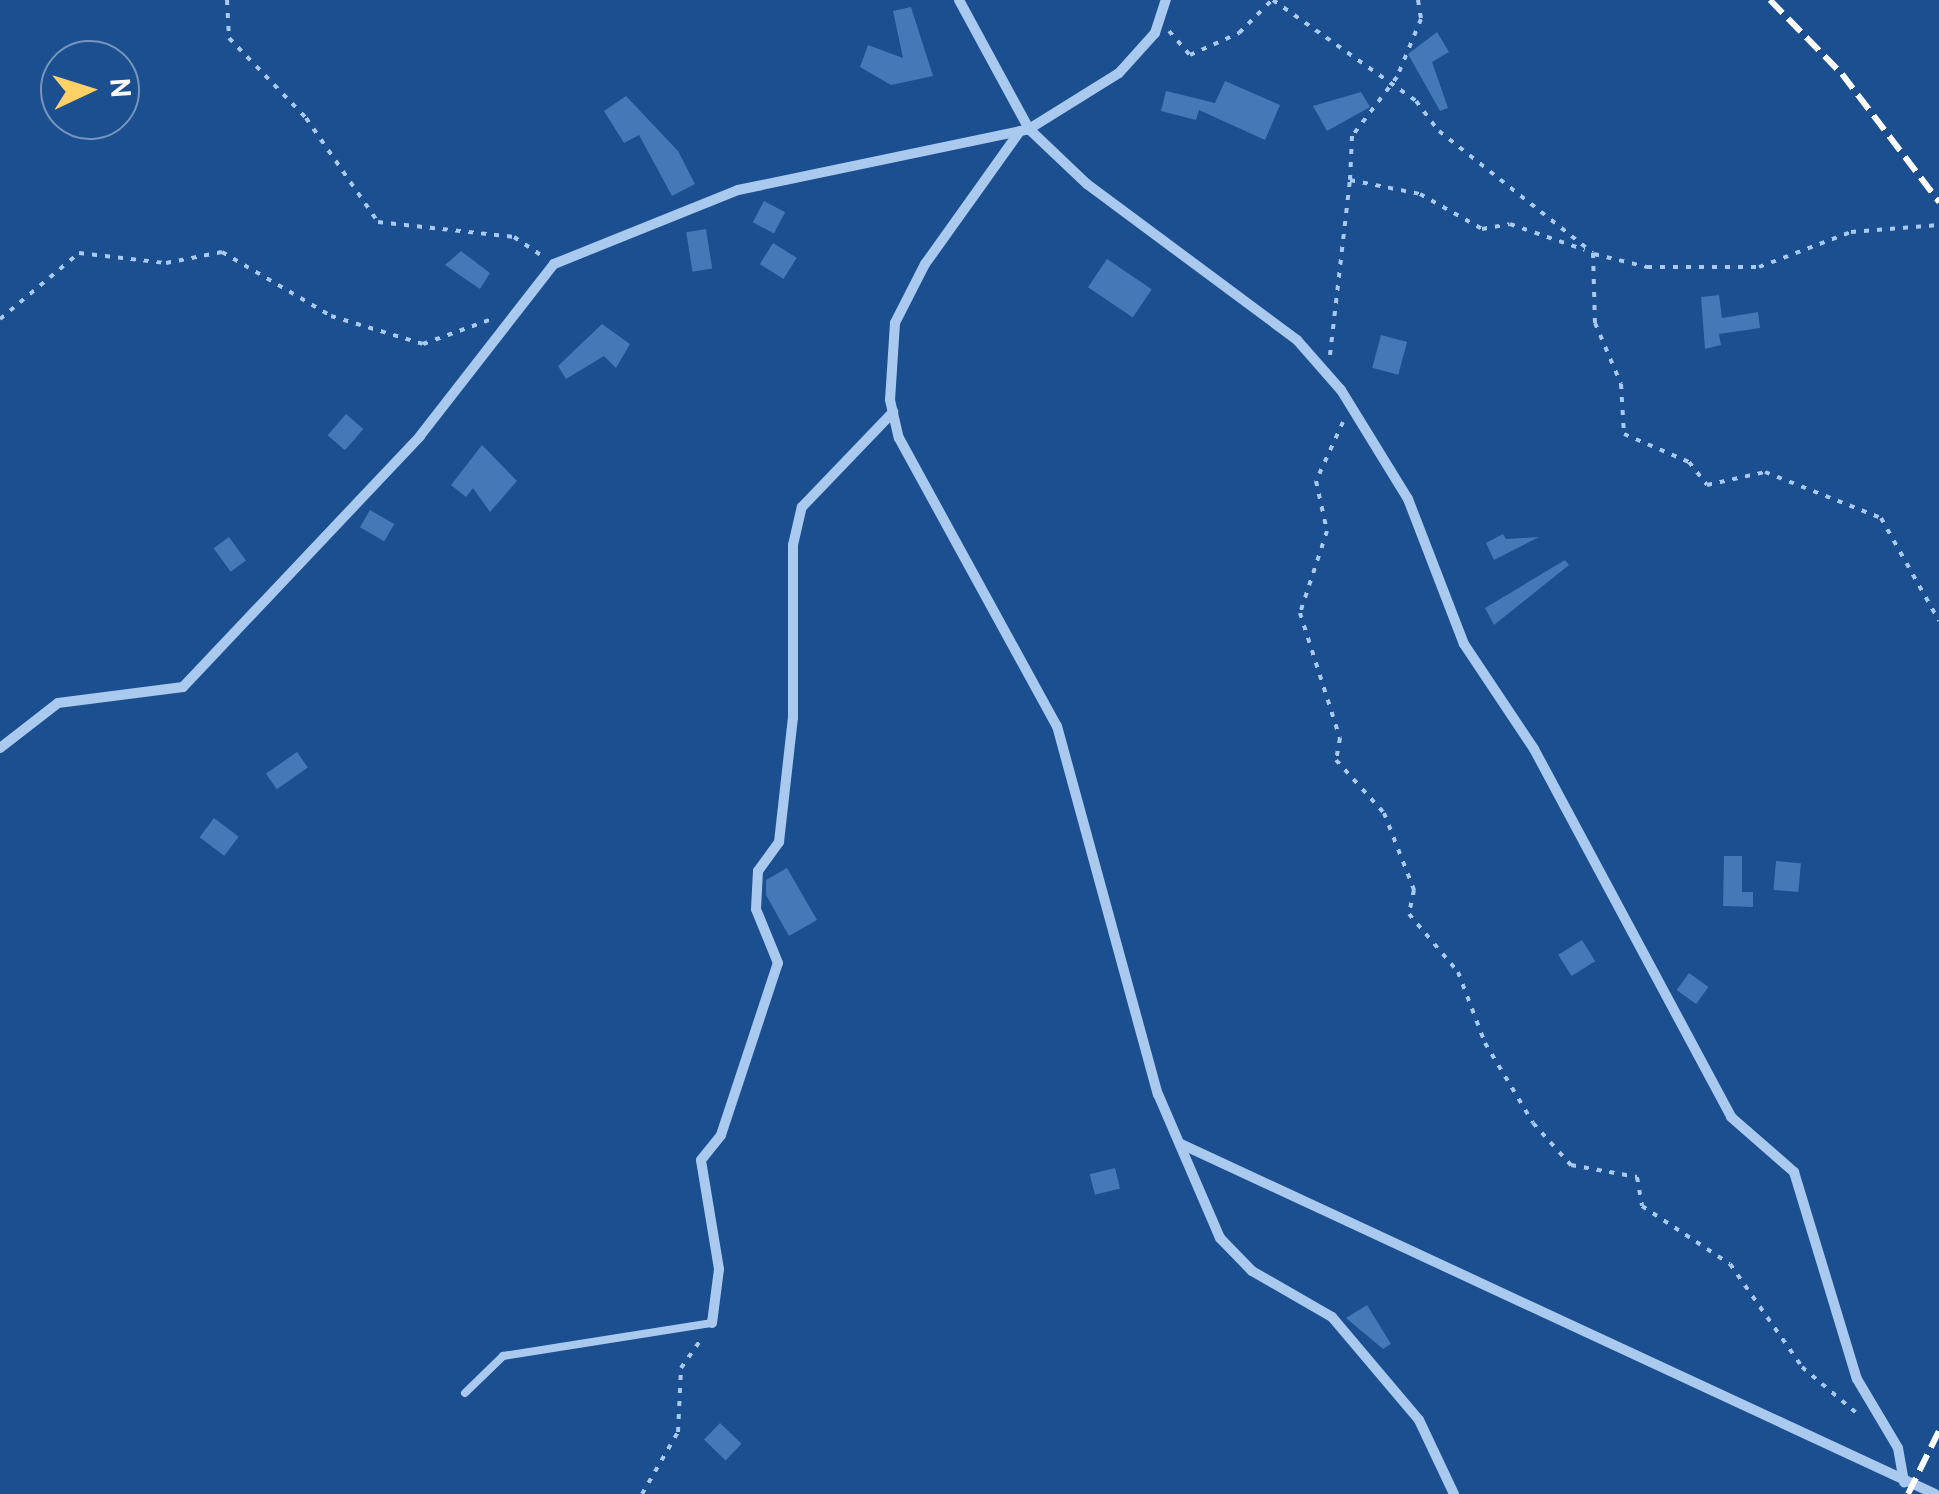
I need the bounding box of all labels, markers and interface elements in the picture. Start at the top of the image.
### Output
north arrow [40,40,140,140]
text: N [99,77,137,99]

